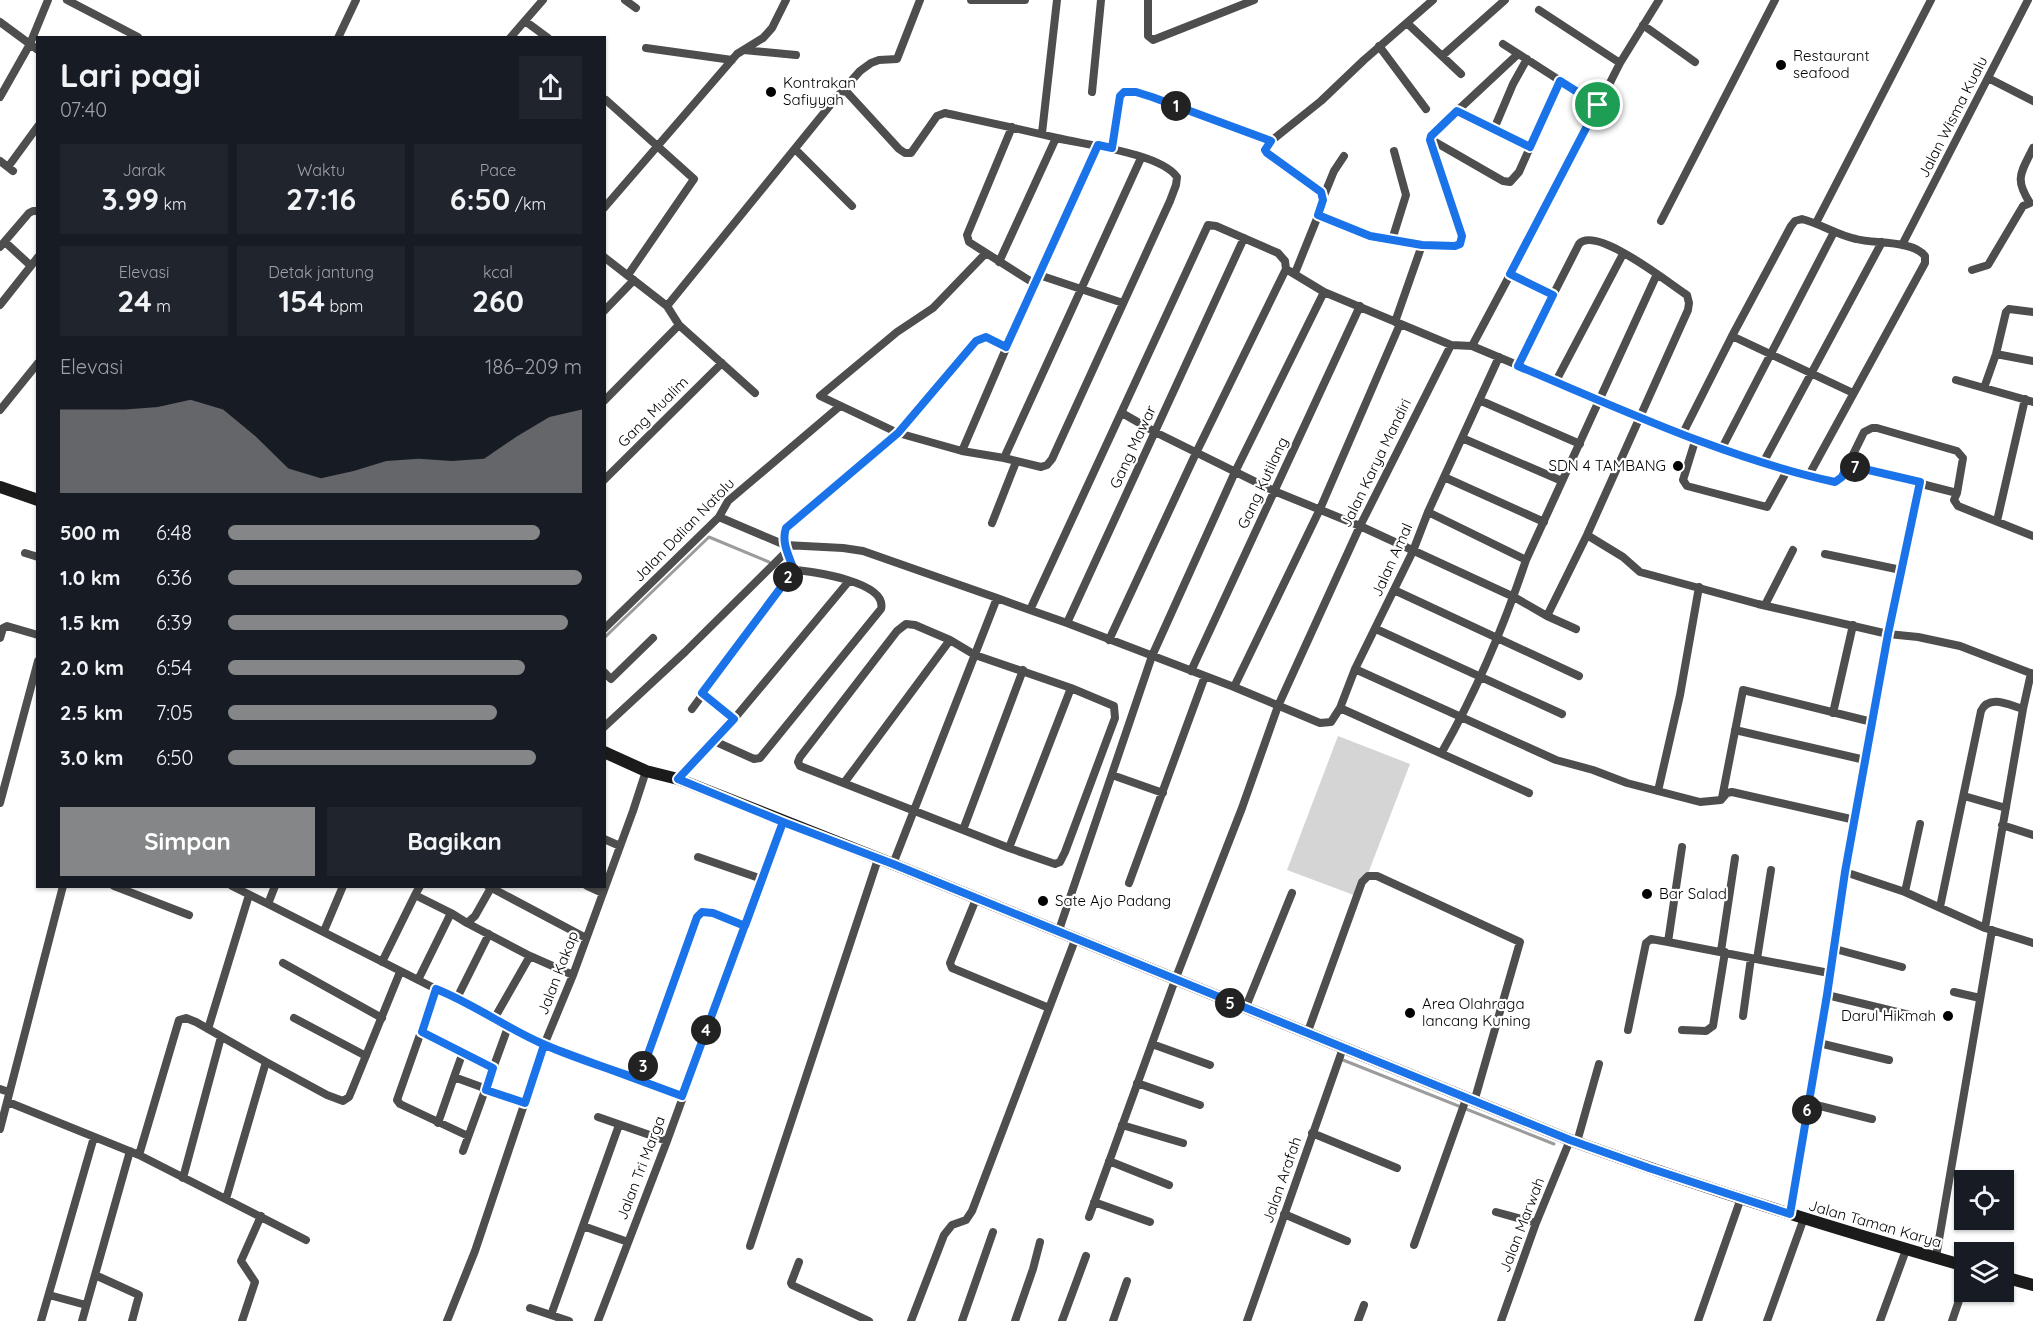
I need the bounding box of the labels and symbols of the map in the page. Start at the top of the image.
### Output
place label: Restaurant seafood [1793,46,1870,82]
street label: Jalan Wisma Kualu [1914,53,1991,181]
marker: Restaurant seafood [1774,58,1788,72]
place label: Kontrakan Safiyyah [783,73,856,109]
pin [1572,79,1623,130]
marker: Kontrakan Safiyyah [764,85,778,99]
pin: 1 [1161,91,1191,121]
street label: Gang Mualim [613,372,692,451]
street label: Jalan Karya Mandiri [1336,395,1415,530]
street label: Gang Mawar [1105,402,1160,491]
street label: Gang Kutilang [1233,434,1292,532]
pin: 7 [1840,452,1870,482]
place label: SDN 4 TAMBANG [1549,456,1666,475]
marker: SDN 4 TAMBANG [1671,459,1685,473]
street label: Jalan Dalian Natolu [629,474,738,586]
street label: Jalan Amal [1367,520,1416,600]
pin: 2 [773,562,803,592]
place label: Bar Salad [1659,884,1727,903]
marker: Bar Salad [1640,887,1654,901]
place label: Sate Ajo Padang [1055,891,1171,910]
marker: Sate Ajo Padang [1036,894,1050,908]
street label: Jalan Kakap [533,928,582,1017]
pin: 5 [1215,988,1245,1018]
place label: Area Olahraga lancang Kuning [1422,994,1531,1030]
marker: Area Olahraga lancang Kuning [1403,1006,1417,1020]
place label: Darul Hikmah [1841,1006,1936,1025]
marker: Darul Hikmah [1941,1009,1955,1023]
pin: 4 [691,1015,721,1045]
pin: 3 [628,1051,658,1081]
pin: 6 [1792,1095,1822,1125]
street label: Jalan Tri Marga [612,1113,669,1222]
street label: Jalan Arafah [1258,1134,1305,1226]
street label: Jalan Marwah [1495,1175,1548,1275]
street label: Jalan Taman Karya [1806,1195,1944,1252]

